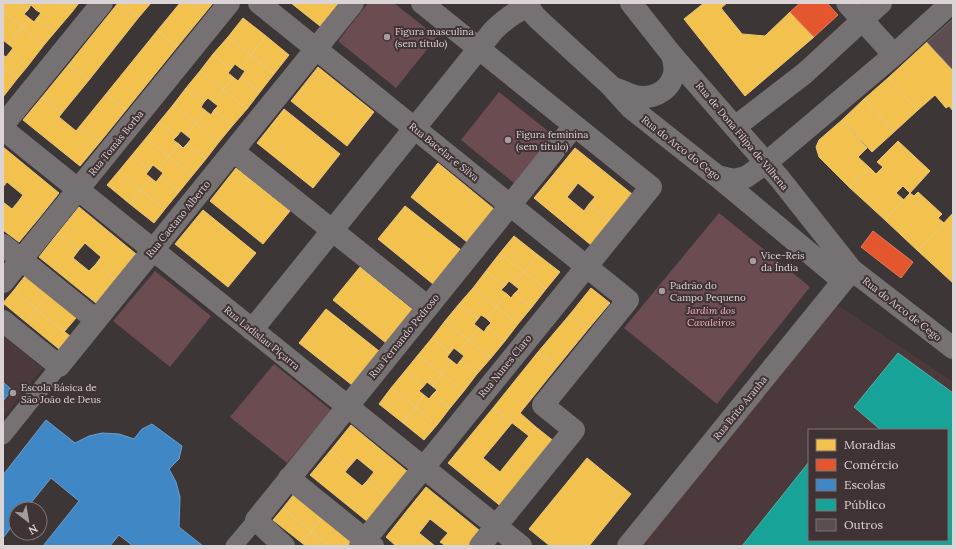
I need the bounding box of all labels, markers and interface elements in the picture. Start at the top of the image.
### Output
place label: Figura masculina (sem título) [395,25,474,50]
marker: Figura masculina (sem título) [382,32,392,42]
street label: Rua de Dona Filipa de Vilhena [693,79,791,193]
street label: Rua Tomás Borba [86,108,146,178]
street label: Rua do Arco do Cego [639,113,723,183]
street label: Rua Bacelar e Silva [406,120,482,184]
place label: Figura feminina (sem título) [516,128,588,153]
marker: Figura feminina (sem título) [503,135,513,145]
street label: Rua Caetano Alberto [143,178,213,260]
place label: Vice-Reis da Índia [760,249,805,274]
marker: Vice-Reis da Índia [748,256,758,266]
street label: Rua do Arco de Cego [860,274,944,344]
place label: Padrão do Campo Pequeno [670,279,746,304]
marker: Padrão do Campo Pequeno [657,286,667,296]
street label: Rua Fernando Pedroso [366,291,442,381]
street label: Rua Ladislau Piçarra [221,303,303,373]
park label: Jardim dos Cavaleiros [686,304,735,329]
street label: Rua Nunes Claro [476,332,534,400]
street label: Rua Brito Aranha [710,373,770,443]
place label: Escola Básica de São João de Deus [21,381,101,406]
marker: Escola Básica de São João de Deus [8,388,18,398]
legend [808,429,948,541]
text: Moradias [844,437,896,452]
text: Comércio [844,457,899,472]
text: Escolas [844,477,886,492]
text: Público [844,497,885,512]
north arrow [8,501,48,541]
text: Outros [844,517,883,532]
text: N [25,521,40,538]

